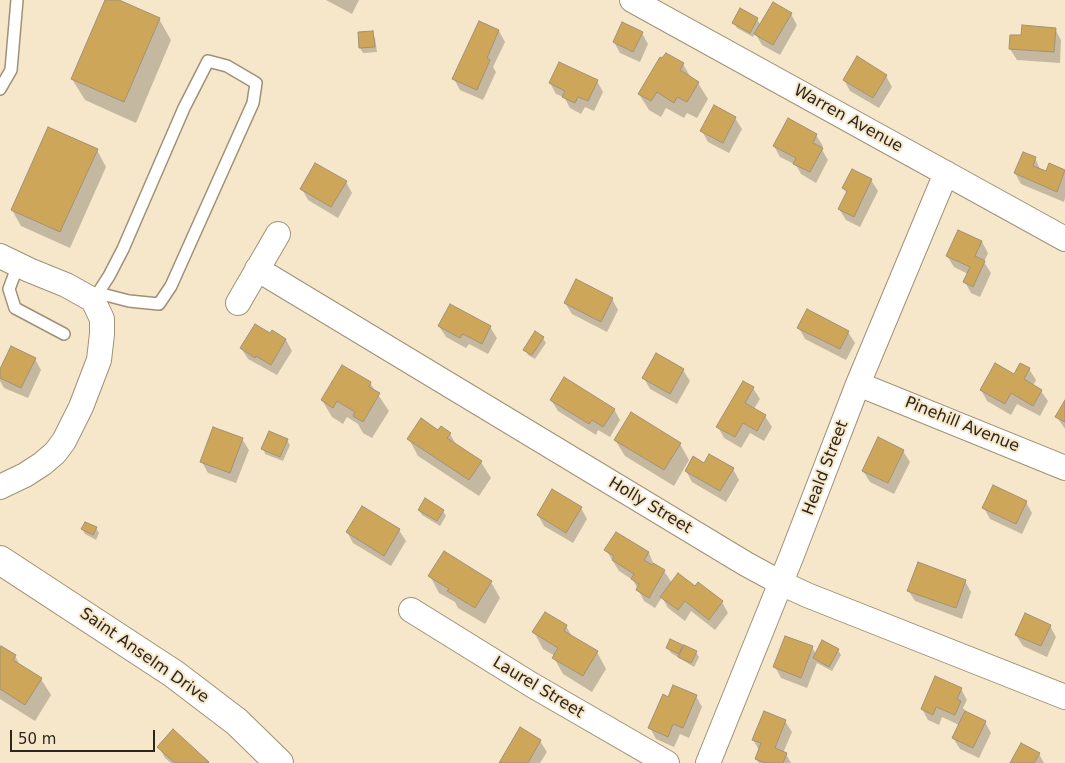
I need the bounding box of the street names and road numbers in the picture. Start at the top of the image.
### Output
street label: Warren Avenue [790,81,906,157]
street label: Pinehill Avenue [902,393,1022,457]
street label: Heald Street [799,418,853,518]
street label: Holly Street [605,474,695,538]
street label: Saint Anselm Drive [76,604,212,708]
street label: Laurel Street [489,653,587,723]

